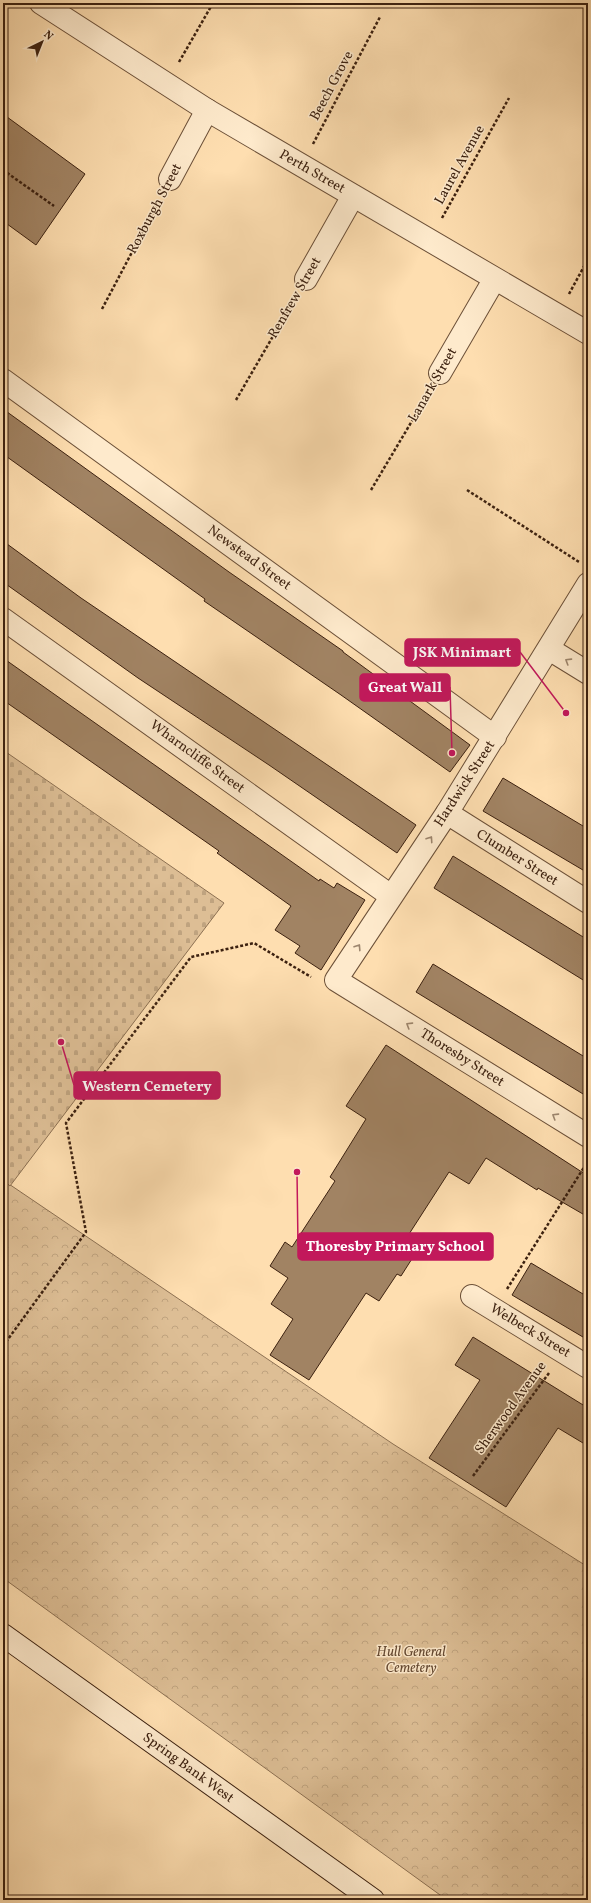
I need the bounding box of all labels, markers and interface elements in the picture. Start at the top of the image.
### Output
north arrow [22,22,62,62]
text: N [40,28,56,44]
street label: Beech Grove [306,48,358,124]
street label: Laurel Avenue [430,122,490,208]
street label: Perth Street [276,145,348,199]
street label: Roxburgh Street [123,160,187,258]
street label: Renfrew Street [264,254,326,342]
street label: Lanark Street [404,344,462,426]
street label: Newstead Street [203,521,295,595]
callout: JSK Minimart [405,639,520,666]
text: JSK Minimart [412,643,511,664]
one-way arrow [565,658,572,666]
callout: Great Wall [360,674,450,701]
text: Great Wall [368,678,442,699]
street label: Wharncliffe Street [146,716,248,798]
street label: Hardwick Street [430,737,500,831]
street label: Clumber Street [472,825,562,891]
one-way arrow [425,836,433,843]
one-way arrow [353,944,361,951]
one-way arrow [406,1022,413,1030]
street label: Thoresby Street [416,1024,508,1092]
callout: Western Cemetery [74,1072,220,1099]
text: Western Cemetery [82,1077,212,1098]
one-way arrow [552,1113,559,1120]
callout: Thoresby Primary School [298,1233,493,1260]
text: Thoresby Primary School [305,1237,485,1258]
street label: Welbeck Street [486,1299,574,1363]
street label: Sherwood Avenue [471,1357,551,1458]
park label: Hull General Cemetery [376,1643,446,1678]
street label: Spring Bank West [138,1728,238,1808]

